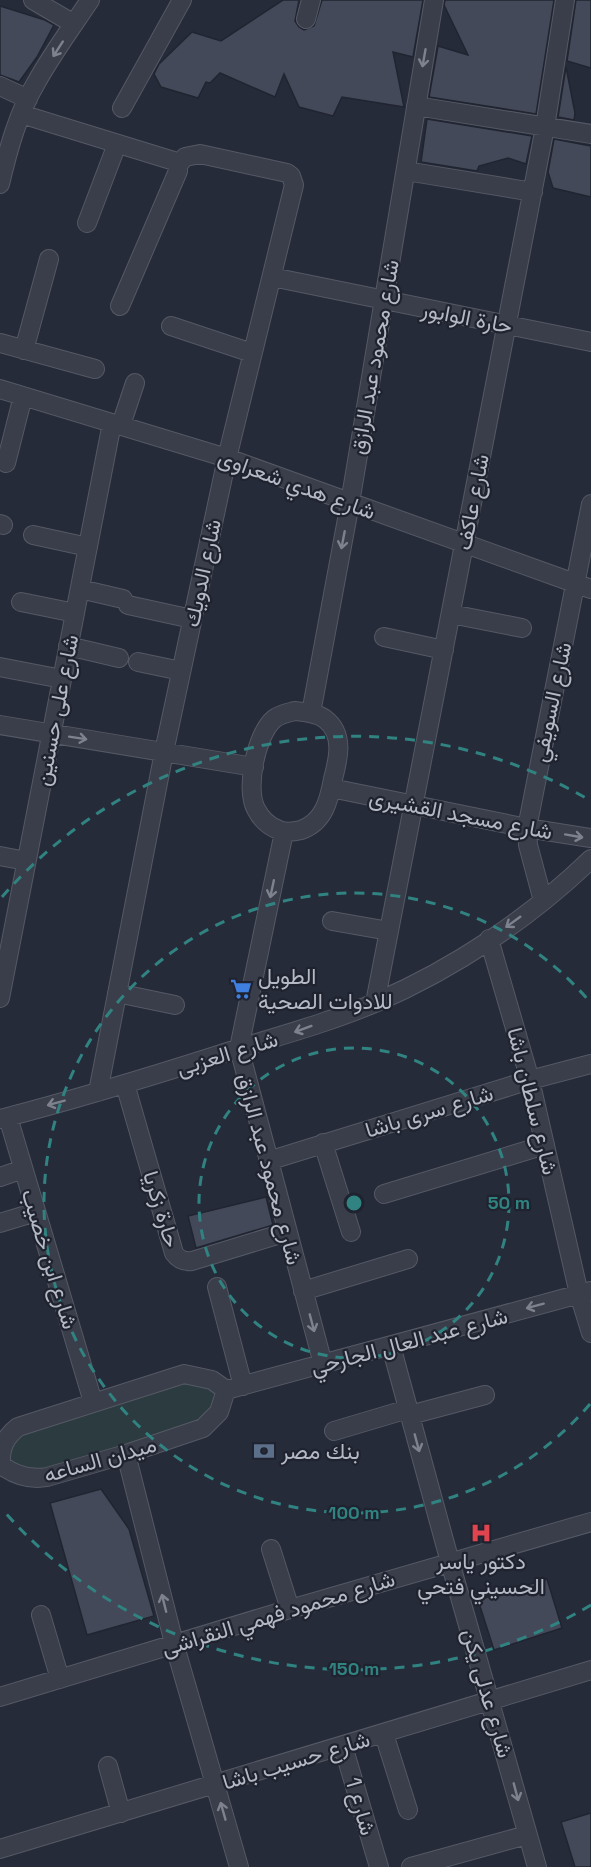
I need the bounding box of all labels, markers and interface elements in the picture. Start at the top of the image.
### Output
one-way arrow [52,40,64,57]
one-way arrow [419,47,430,67]
street label: شارع محمود عبد الرازق [343,257,406,457]
street label: حارة الوابور [418,294,515,340]
street label: شارع هدي شعراوى [213,443,380,530]
street label: شارع عاكف [449,452,496,553]
street label: شارع الدويك [177,516,228,630]
one-way arrow [337,529,348,549]
street label: شارع على حسنين [28,632,85,788]
street label: شارع السويفي [525,640,582,766]
one-way arrow [68,733,88,744]
street label: شارع مسجد القشيرى [367,782,555,846]
one-way arrow [564,831,583,842]
one-way arrow [266,879,277,899]
one-way arrow [505,916,521,928]
place label: الطويل للادوات الصحية [258,962,393,1015]
supermarket icon: الطويل للادوات الصحية [229,977,253,1001]
street label: شارع العزبى [173,1024,281,1083]
one-way arrow [294,1024,313,1035]
street label: شارع سلطان باشا [500,1024,565,1178]
street label: شارع محمود عبد الرازق [230,1070,309,1268]
street label: شارع سرى باشا [362,1078,497,1145]
one-way arrow [47,1098,66,1110]
street label: حارة زكريا [137,1167,187,1251]
street label: شارع ابن خصيب [14,1186,85,1333]
text: 50 m [488,1191,530,1214]
centre of rings [344,1193,364,1213]
street label: شارع عبد العال الجارحي [307,1301,512,1386]
one-way arrow [525,1301,544,1313]
one-way arrow [307,1313,318,1332]
street label: ميدان الساعه [41,1430,159,1488]
one-way arrow [412,1433,423,1452]
place label: بنك مصر [280,1437,360,1465]
bank icon: بنك مصر [252,1439,276,1463]
text: 100 m [328,1501,380,1524]
hospital icon: دكتور ياسر الحسيني فتحي [469,1521,493,1545]
place label: دكتور ياسر الحسيني فتحي [417,1547,545,1605]
street label: شارع محمود فهمي النقراشى [158,1564,400,1667]
one-way arrow [158,1594,169,1613]
street label: شارع عدلى يكن [455,1625,520,1761]
text: 150 m [329,1657,379,1680]
street label: شارع حسيب باشا [219,1724,373,1797]
street label: شارع 1 [338,1774,383,1839]
one-way arrow [510,1782,522,1801]
one-way arrow [216,1802,228,1821]

